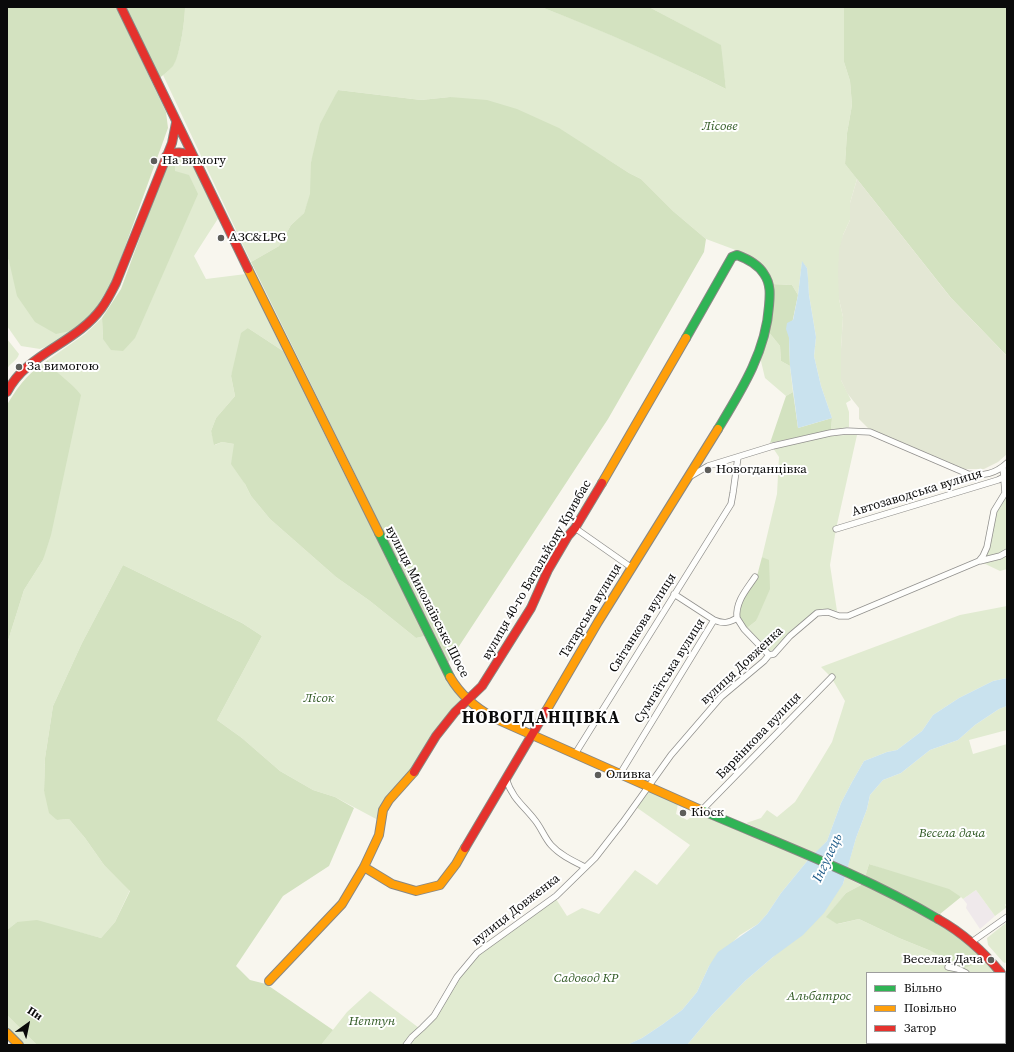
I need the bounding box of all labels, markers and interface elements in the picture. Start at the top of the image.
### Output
park label: Лісове [702,119,738,135]
place label: На вимогу [162,153,226,169]
marker: На вимогу [149,156,159,166]
place label: АЗС&LPG [229,230,286,246]
marker: АЗС&LPG [216,233,226,243]
place label: За вимогою [27,359,99,375]
marker: За вимогою [14,362,24,372]
place label: Новогданцівка [716,462,807,478]
marker: Новогданцівка [703,465,713,475]
street label: Автозаводська вулиця [850,466,984,520]
street label: вулиця 40-го Батальйону Кривбас [479,477,595,663]
street label: вулиця Миколаївське Шосе [382,524,472,680]
street label: Татарська вулиця [557,561,625,661]
street label: Світанкова вулиця [606,570,680,676]
street label: Сумгаїтська вулиця [631,616,709,726]
street label: вулиця Довженка [697,624,787,708]
street label: Барвінкова вулиця [714,689,804,783]
park label: Лісок [304,691,334,707]
district label: НОВОГДАНЦІВКА [462,709,620,729]
place label: Оливка [606,767,651,783]
marker: Оливка [593,770,603,780]
place label: Кіоск [691,805,724,821]
marker: Кіоск [678,808,688,818]
park label: Весела дача [919,826,985,842]
water label: Інгулець [809,831,847,885]
street label: вулиця Довженка [469,871,563,949]
place label: Веселая Дача [903,952,983,968]
marker: Веселая Дача [986,955,996,965]
park label: Садовод КР [554,971,618,987]
legend [866,972,1006,1044]
text: Вільно [904,980,942,996]
park label: Альбатрос [787,989,851,1005]
text: Повільно [904,1000,956,1016]
text: Пн [24,1003,45,1024]
north arrow [8,1004,48,1044]
park label: Нептун [349,1014,395,1030]
text: Затор [904,1020,936,1036]

